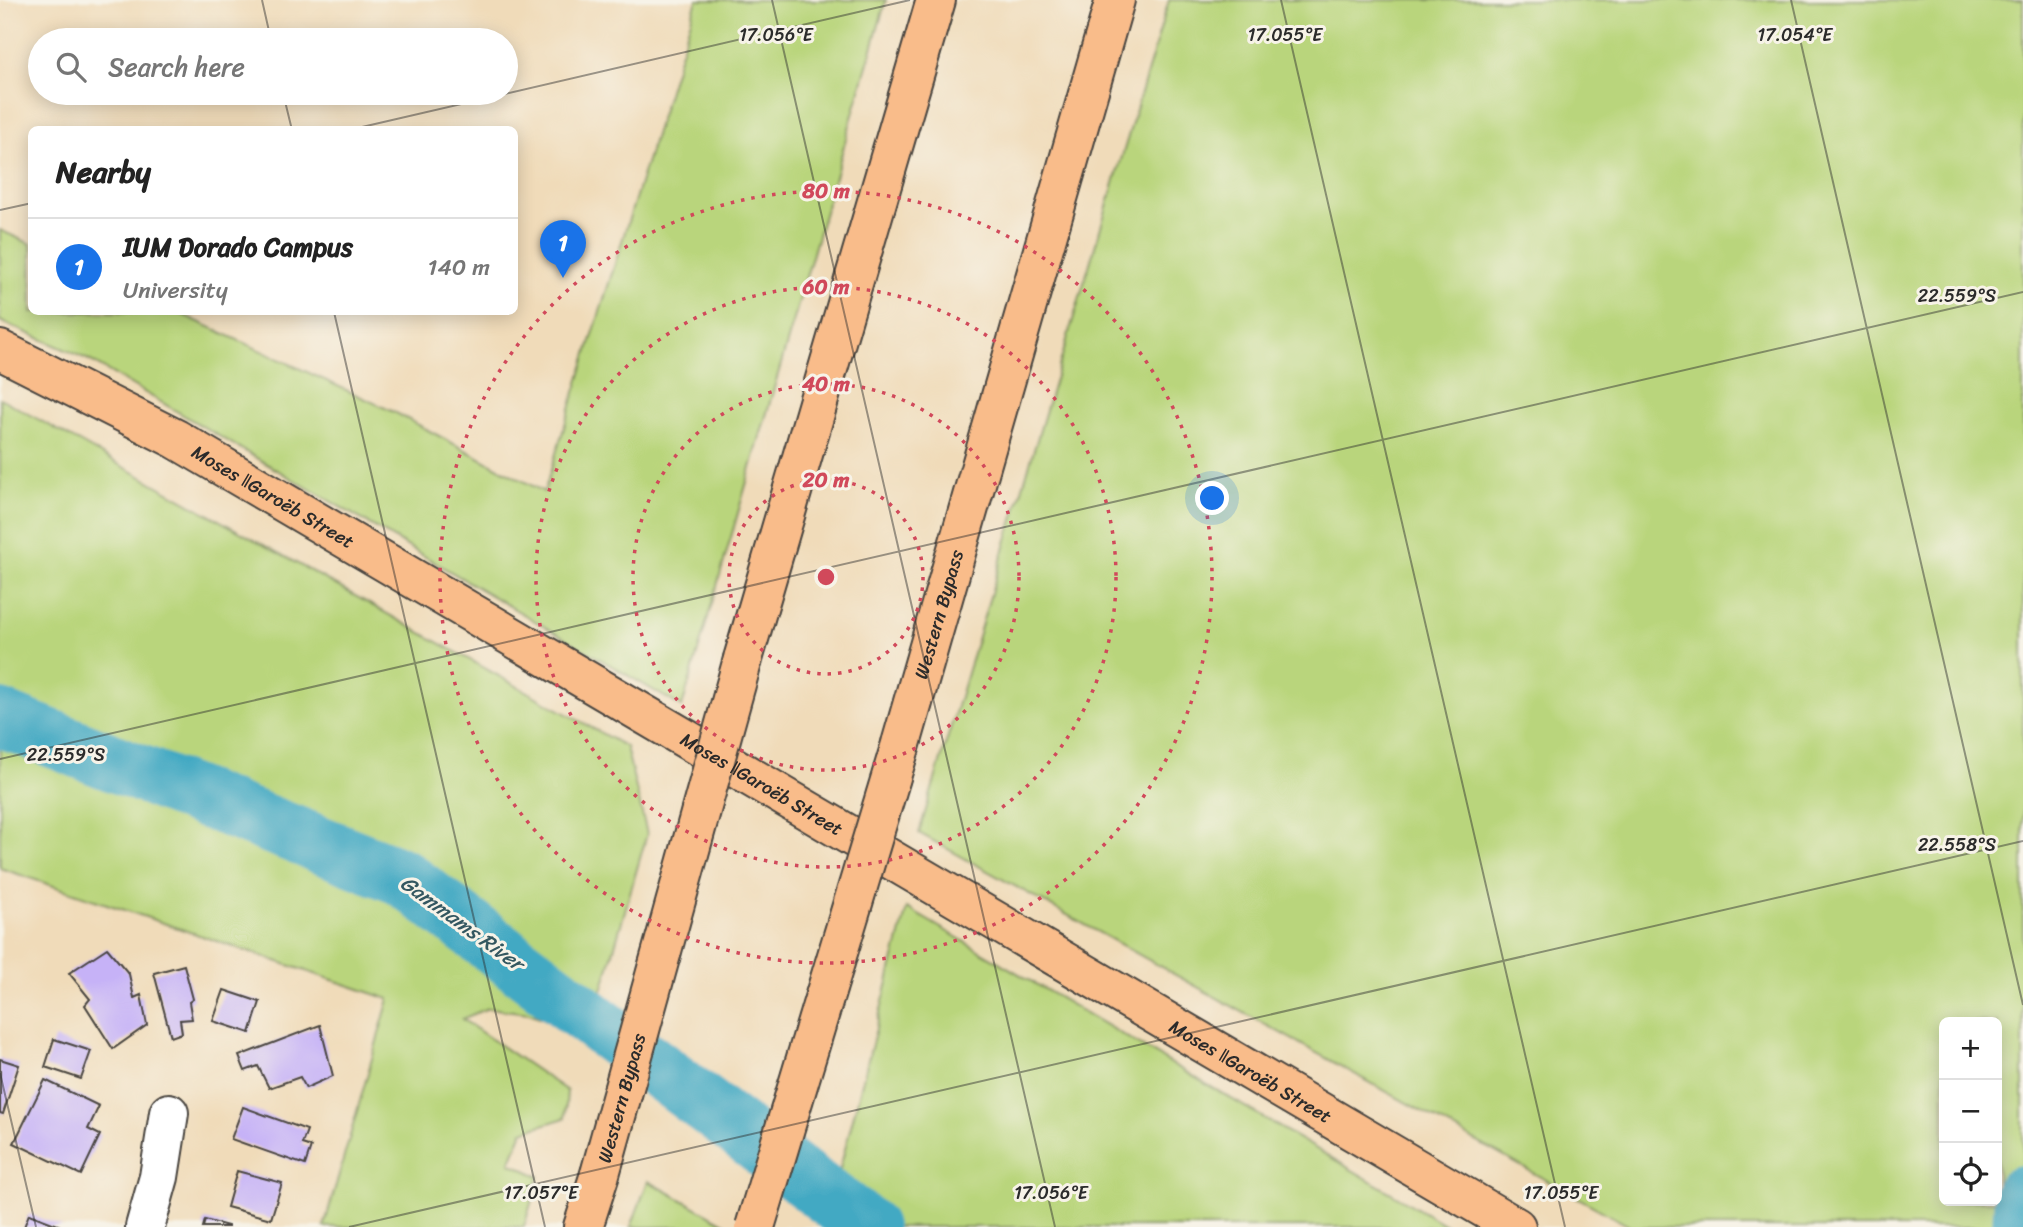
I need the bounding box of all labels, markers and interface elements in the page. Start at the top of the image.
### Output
text: 17.056°E [739,19,814,51]
text: 17.055°E [1248,19,1323,51]
text: 17.054°E [1758,19,1833,51]
search box [28,28,518,105]
text: Search here [108,44,245,90]
icon: search [52,48,90,86]
text: Nearby [56,145,151,199]
text: 80 m [801,172,851,210]
pin: 1 [540,220,586,278]
text: IUM Dorado Campus [123,224,353,270]
text: 1 [74,247,84,288]
text: 140 m [428,247,490,288]
text: 60 m [802,268,850,306]
text: University [123,270,228,311]
text: 22.559°S [1918,280,1996,312]
text: 40 m [801,365,851,403]
street label: Moses ǁGaroëb Street [185,435,361,557]
text: 20 m [802,461,850,499]
your location [1195,481,1229,515]
street label: Western Bypass [904,545,973,683]
centre of rings [814,565,838,589]
street label: Moses ǁGaroëb Street [674,723,850,845]
text: 22.559°S [27,739,105,771]
text: 22.558°S [1918,829,1996,861]
water label: Gammams River [392,865,535,983]
street label: Moses ǁGaroëb Street [1163,1010,1339,1132]
map controls [1939,1017,2002,1206]
button: + [1939,1017,2002,1080]
street label: Western Bypass [587,1029,655,1166]
button: − [1939,1080,2002,1143]
button: locate [1939,1143,2002,1206]
text: 17.057°E [504,1177,579,1209]
text: 17.056°E [1014,1177,1089,1209]
text: 17.055°E [1524,1177,1599,1209]

